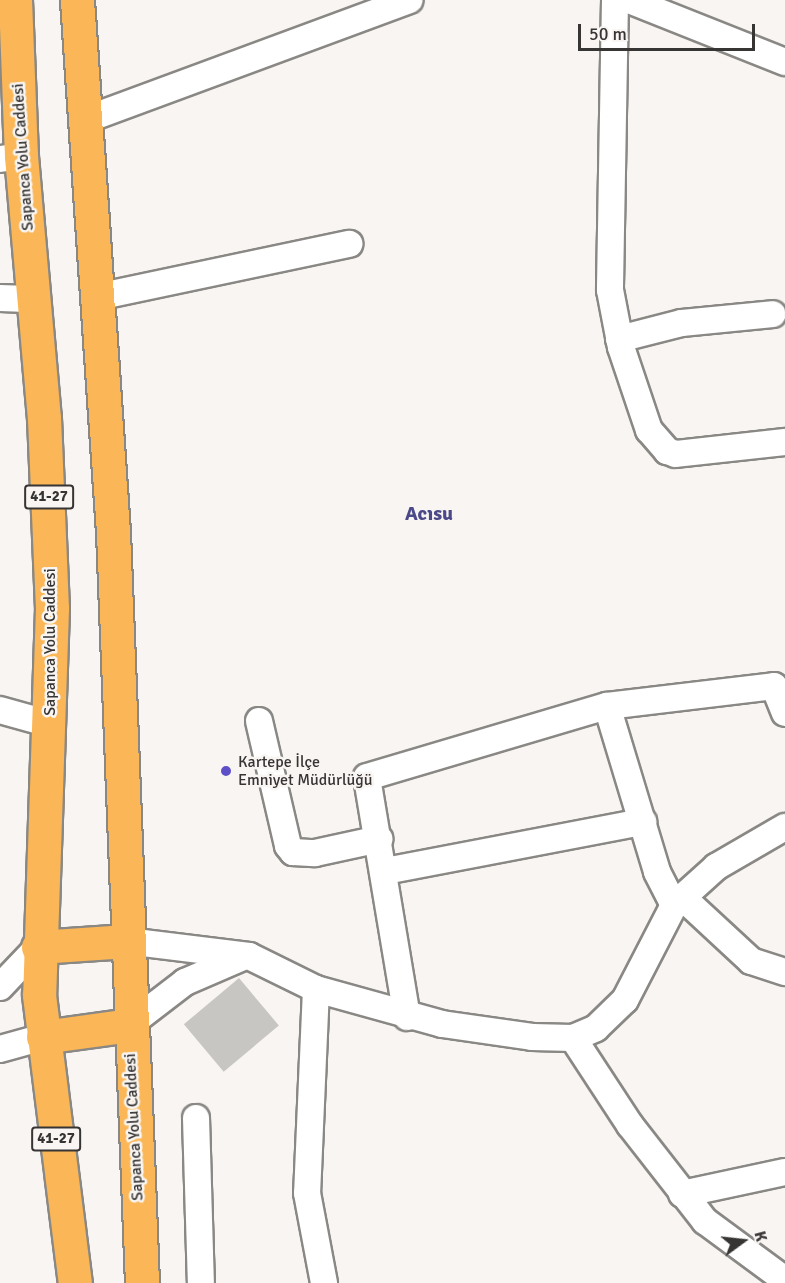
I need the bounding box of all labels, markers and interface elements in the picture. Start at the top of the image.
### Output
scale bar [581,12,758,50]
text: 50 m [589,23,627,45]
street label: Sapanca Yolu Caddesi [8,83,38,231]
road number: 41-27 [23,485,74,509]
district label: Acısu [405,501,453,525]
street label: Sapanca Yolu Caddesi [40,568,60,716]
place label: Kartepe İlçe Emniyet Müdürlüğü [238,752,372,790]
marker: Kartepe İlçe Emniyet Müdürlüğü [219,764,233,778]
street label: Sapanca Yolu Caddesi [121,1053,147,1201]
road number: 41-27 [31,1127,82,1151]
north arrow [713,1211,773,1271]
text: K [749,1229,771,1244]

